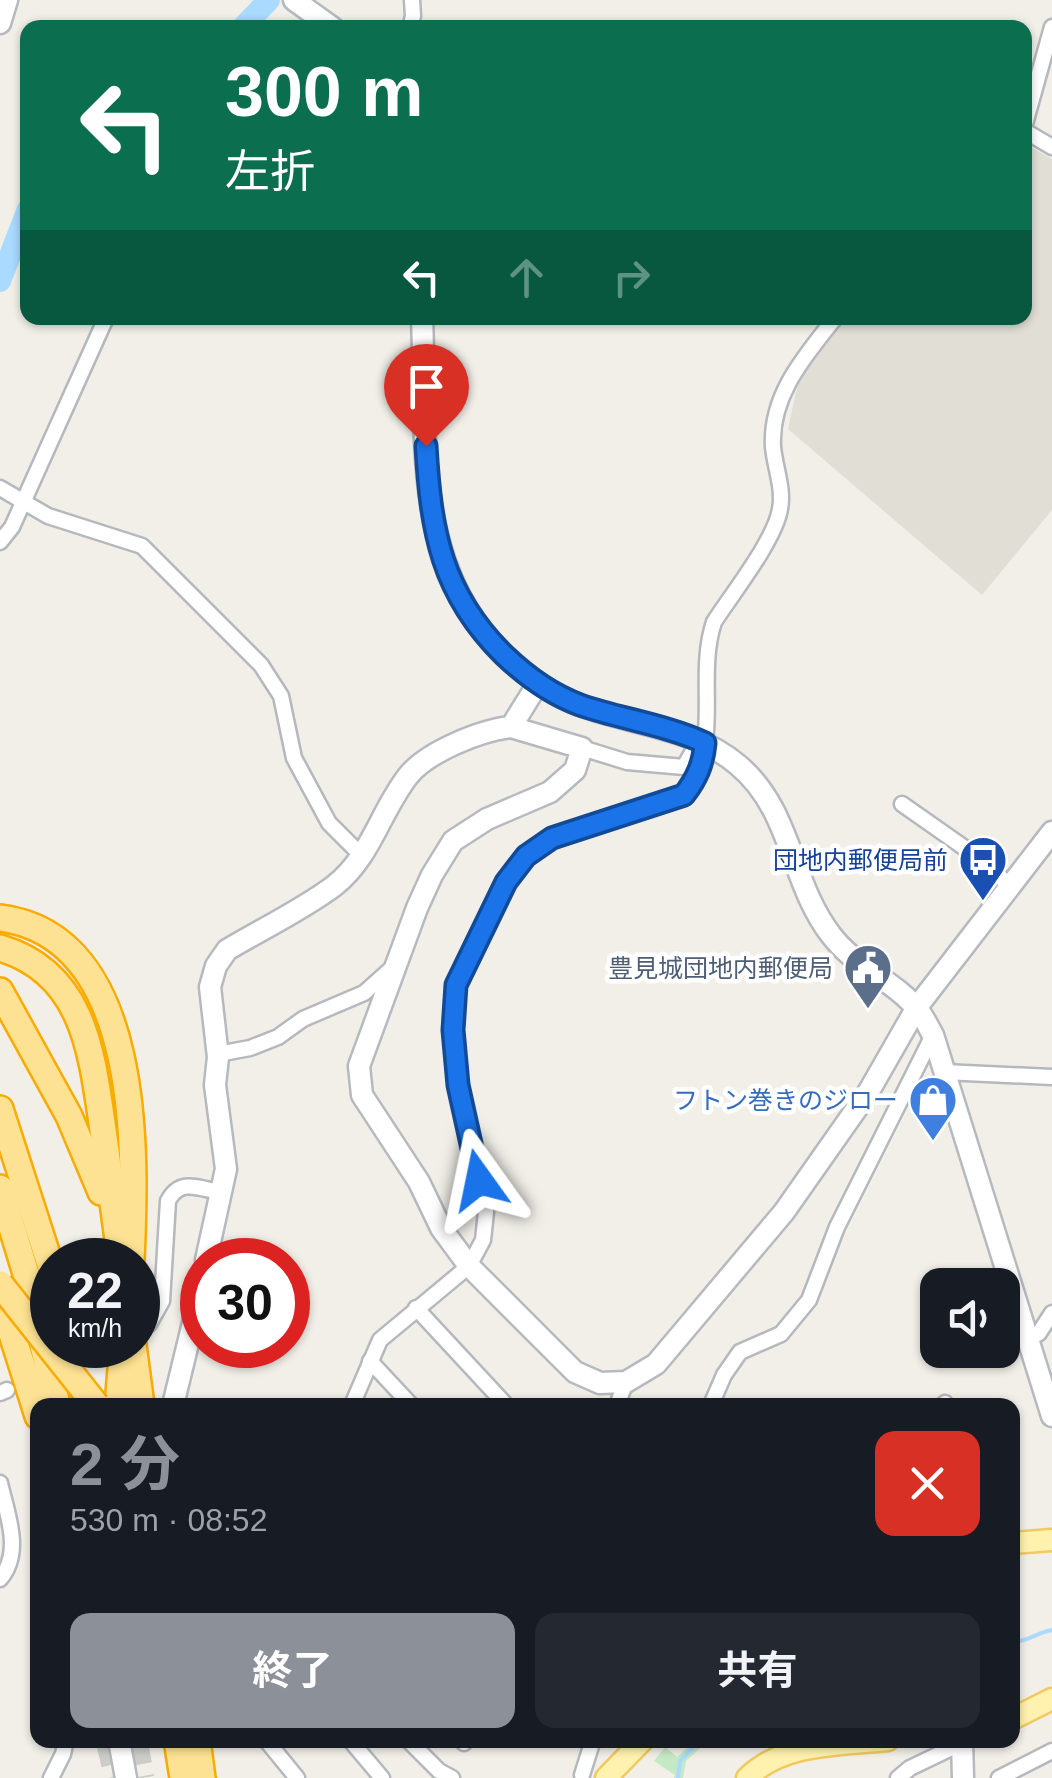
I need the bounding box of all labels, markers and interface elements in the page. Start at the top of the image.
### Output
text: 300 m [225,53,423,131]
icon: left [60,60,190,190]
text: 左折 [225,146,315,197]
icon: left [394,250,449,305]
icon: ahead [499,250,554,305]
icon: right [604,250,659,305]
pin [384,344,469,447]
icon: arrive [399,359,454,414]
bus stop icon: 団地内郵便局前 [957,834,1009,902]
place label: 団地内郵便局前 [773,846,948,874]
public building icon: 豊見城団地内郵便局 [842,942,894,1010]
place label: 豊見城団地内郵便局 [608,954,833,982]
shop icon: フトン巻きのジロー [907,1074,959,1142]
place label: フトン巻きのジロー [673,1086,898,1114]
position arrow [427,1128,531,1232]
speed limit sign: 30 [180,1238,310,1368]
text: 22 [67,1263,123,1319]
map controls [920,1268,1020,1368]
button: sound [920,1268,1020,1368]
text: km/h [68,1314,122,1342]
text: 2 分 [70,1431,180,1498]
button: close [875,1431,980,1536]
text: 530 m · 08:52 [70,1502,267,1538]
button: 終了 [70,1613,515,1728]
button: 共有 [535,1613,980,1728]

